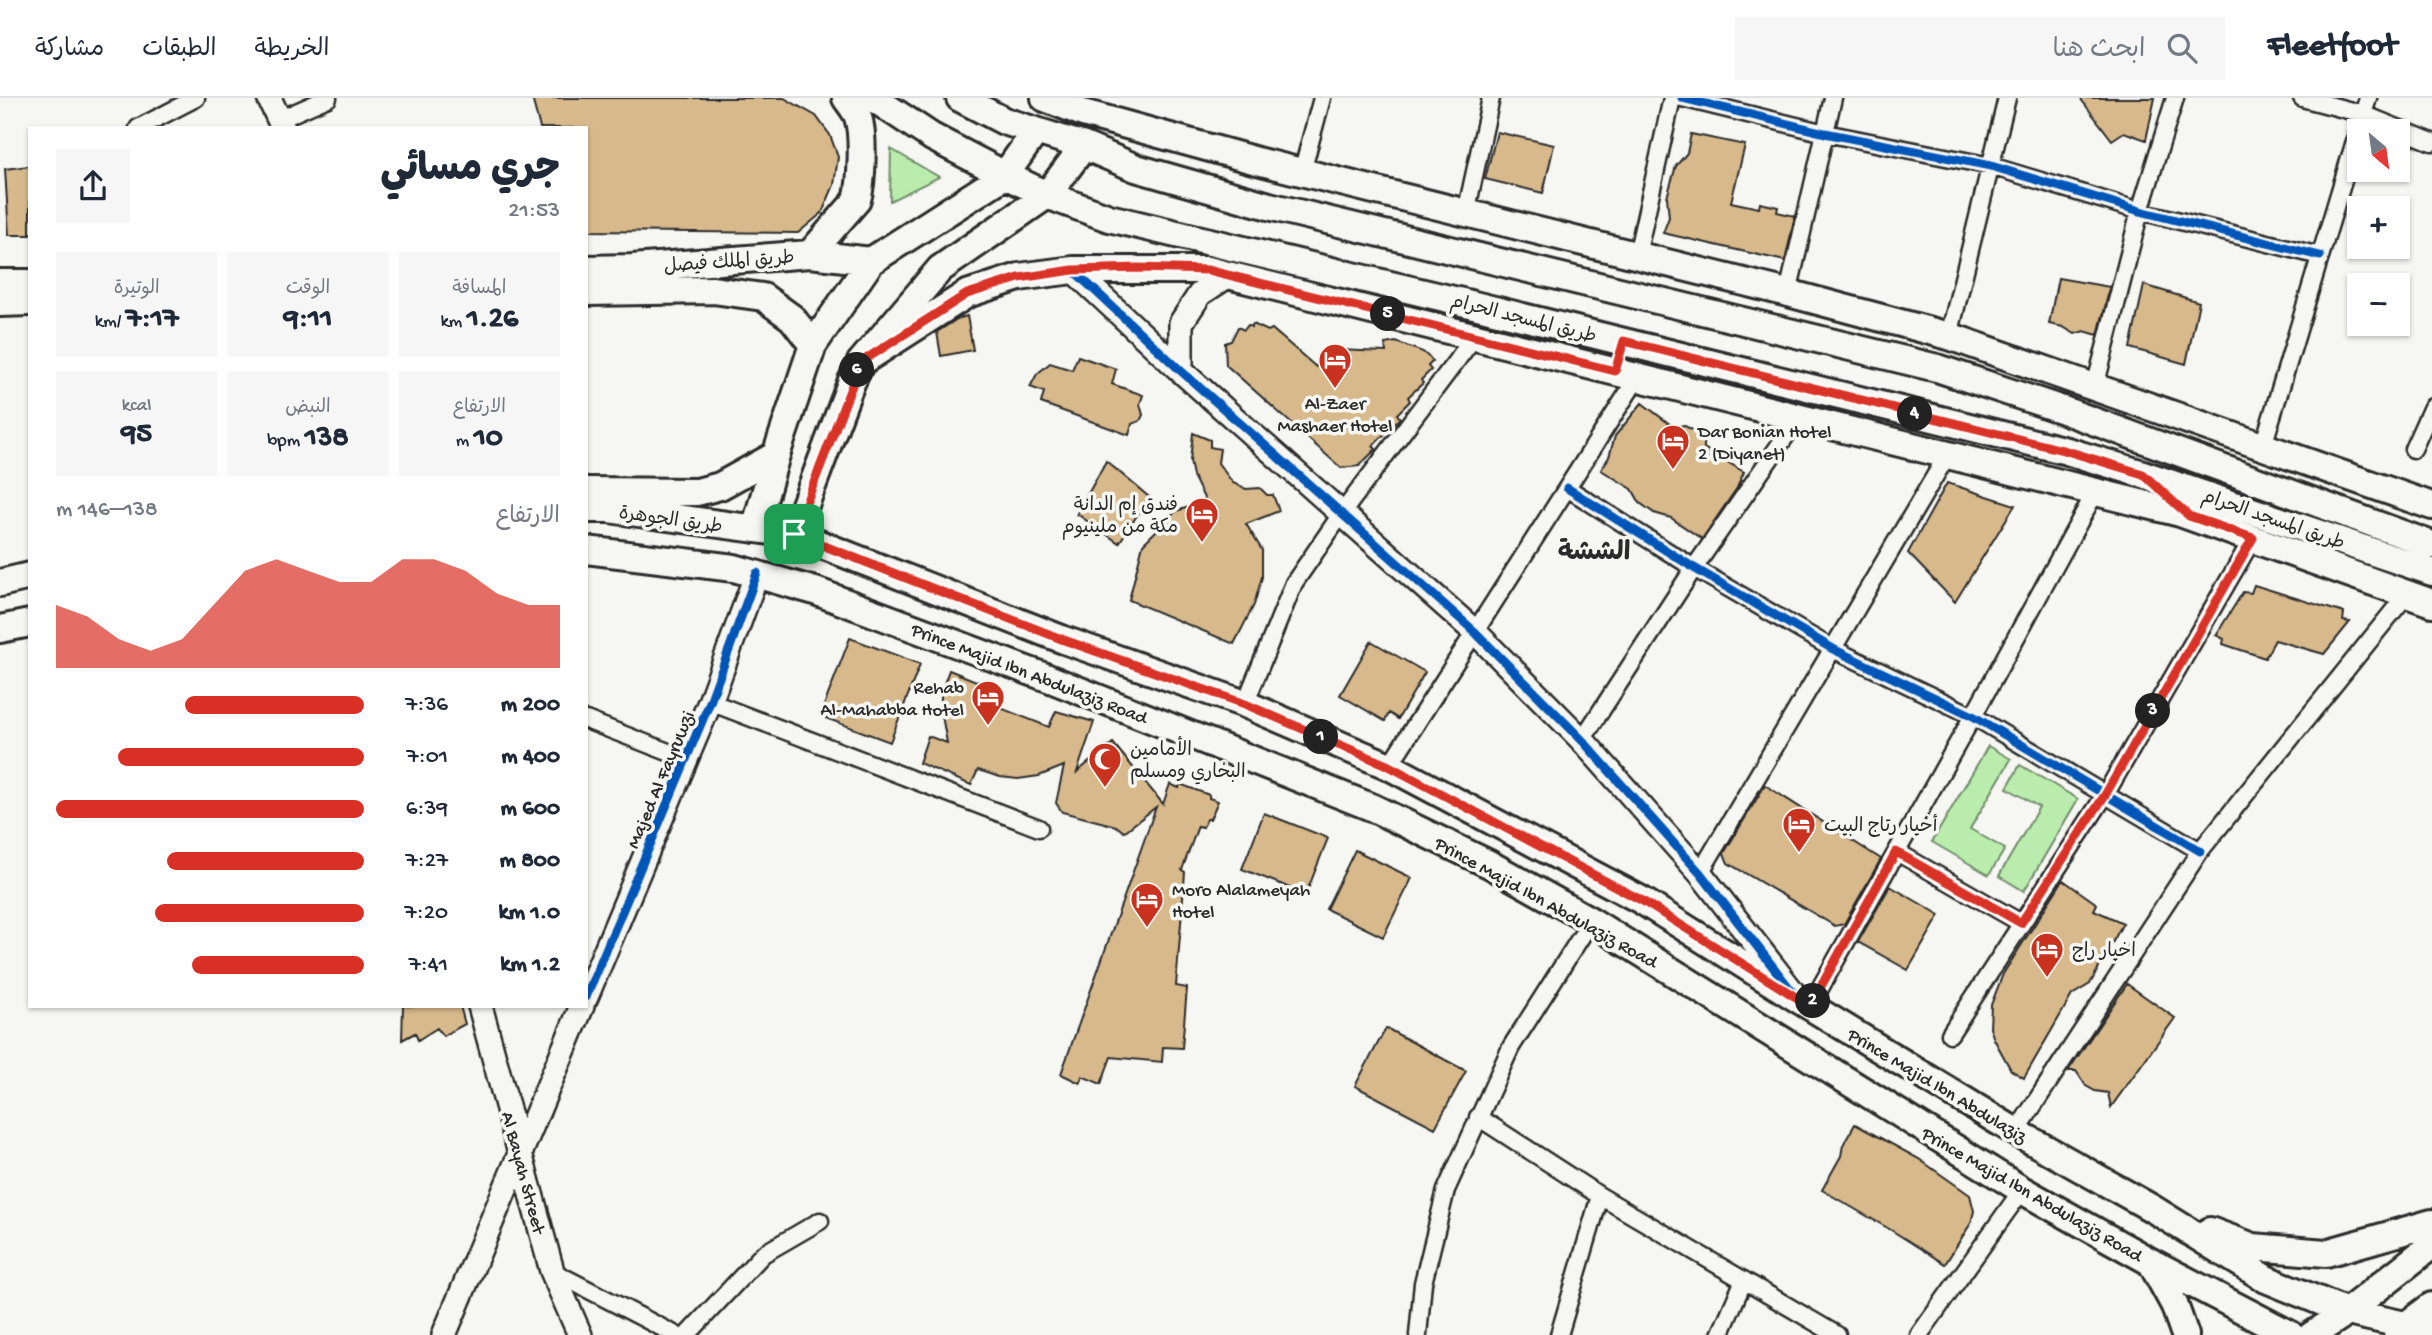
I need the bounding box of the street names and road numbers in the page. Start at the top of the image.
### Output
street label: طريق الملك فيصل [663,247,795,280]
street label: طريق المسجد الحرام [1448,291,1599,350]
street label: طريق المسجد الحرام [2198,486,2347,557]
street label: طريق الجوهرة [617,503,724,540]
street label: Prince Majid Ibn Abdulaziz Road [906,619,1152,732]
street label: Majed Al Fayruwzi [623,708,702,853]
street label: Prince Majid Ibn Abdulaziz Road [1429,833,1662,976]
street label: Prince Majid Ibn Abdulaziz [1841,1024,2031,1150]
street label: Al Bayah Street [494,1109,550,1239]
street label: Prince Majid Ibn Abdulaziz Road [1916,1123,2147,1270]

